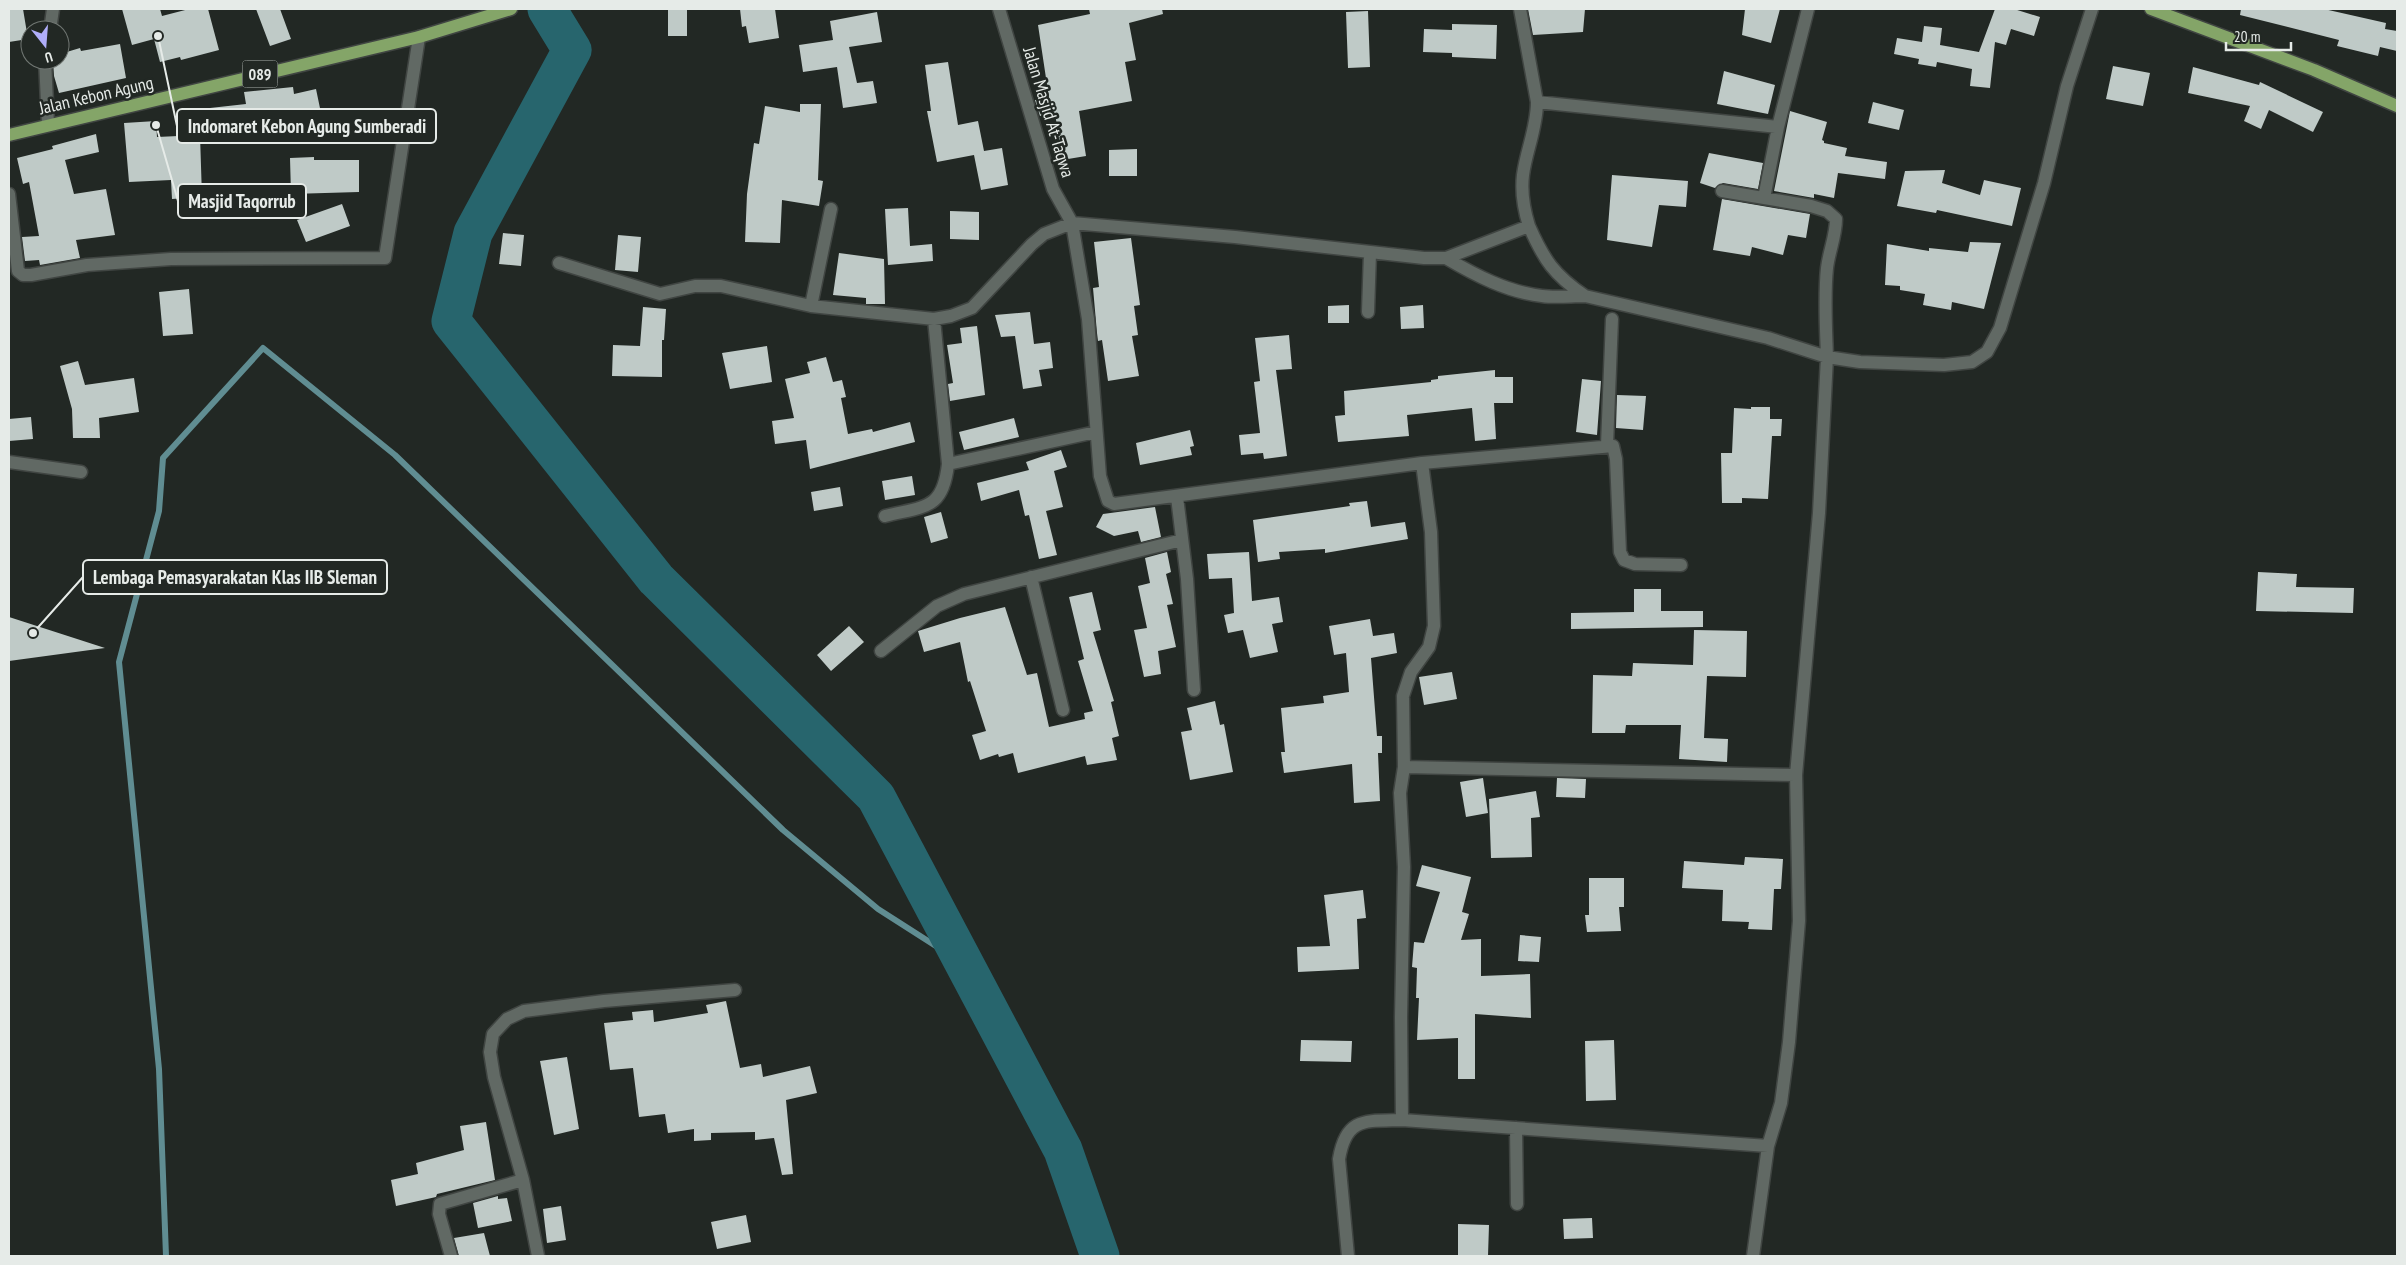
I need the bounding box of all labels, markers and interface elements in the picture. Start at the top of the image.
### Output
north arrow [20,20,70,70]
scale bar [2226,20,2291,52]
text: 20 m [2234,27,2260,46]
street label: Jalan Masjid At-Taqwa [1018,43,1080,180]
text: U [43,48,55,67]
road number: 089 [242,61,278,88]
street label: Jalan Kebon Agung [36,71,155,120]
callout: Indomaret Kebon Agung Sumberadi [177,109,436,143]
text: Indomaret Kebon Agung Sumberadi [188,114,426,138]
callout: Masjid Taqorrub [178,184,306,218]
text: Masjid Taqorrub [188,189,296,213]
callout: Lembaga Pemasyarakatan Klas IIB Sleman [83,560,387,594]
text: Lembaga Pemasyarakatan Klas IIB Sleman [93,565,377,589]

